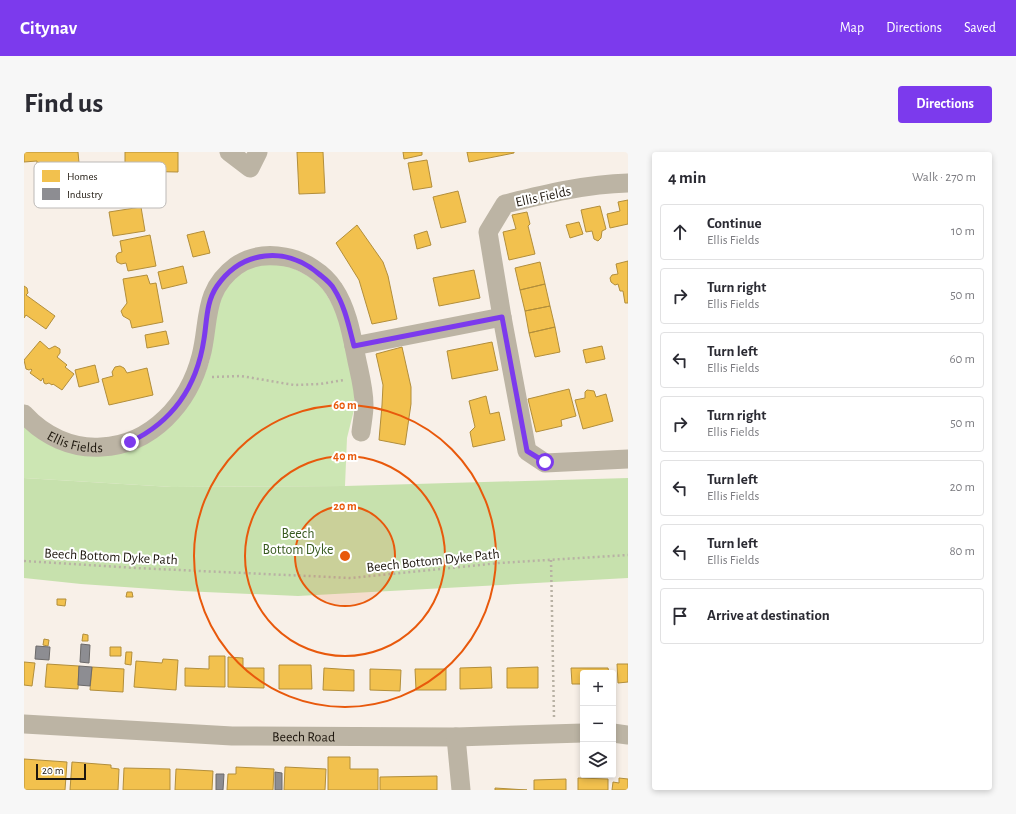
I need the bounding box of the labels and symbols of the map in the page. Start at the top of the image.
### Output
legend [34,162,166,208]
text: Homes [67,171,98,182]
street label: Ellis Fields [514,184,572,210]
text: Industry [67,189,103,200]
text: 60 m [333,399,357,411]
street label: Ellis Fields [45,429,103,455]
route end [121,433,139,451]
text: 40 m [333,450,357,462]
route start [536,453,554,471]
text: 20 m [333,500,357,512]
park label: Beech Bottom Dyke [263,527,333,557]
street label: Beech Bottom Dyke Path [44,547,178,567]
street label: Beech Bottom Dyke Path [366,547,500,575]
centre of rings [338,549,352,563]
street label: Beech Road [272,730,335,744]
scale bar [36,762,86,781]

